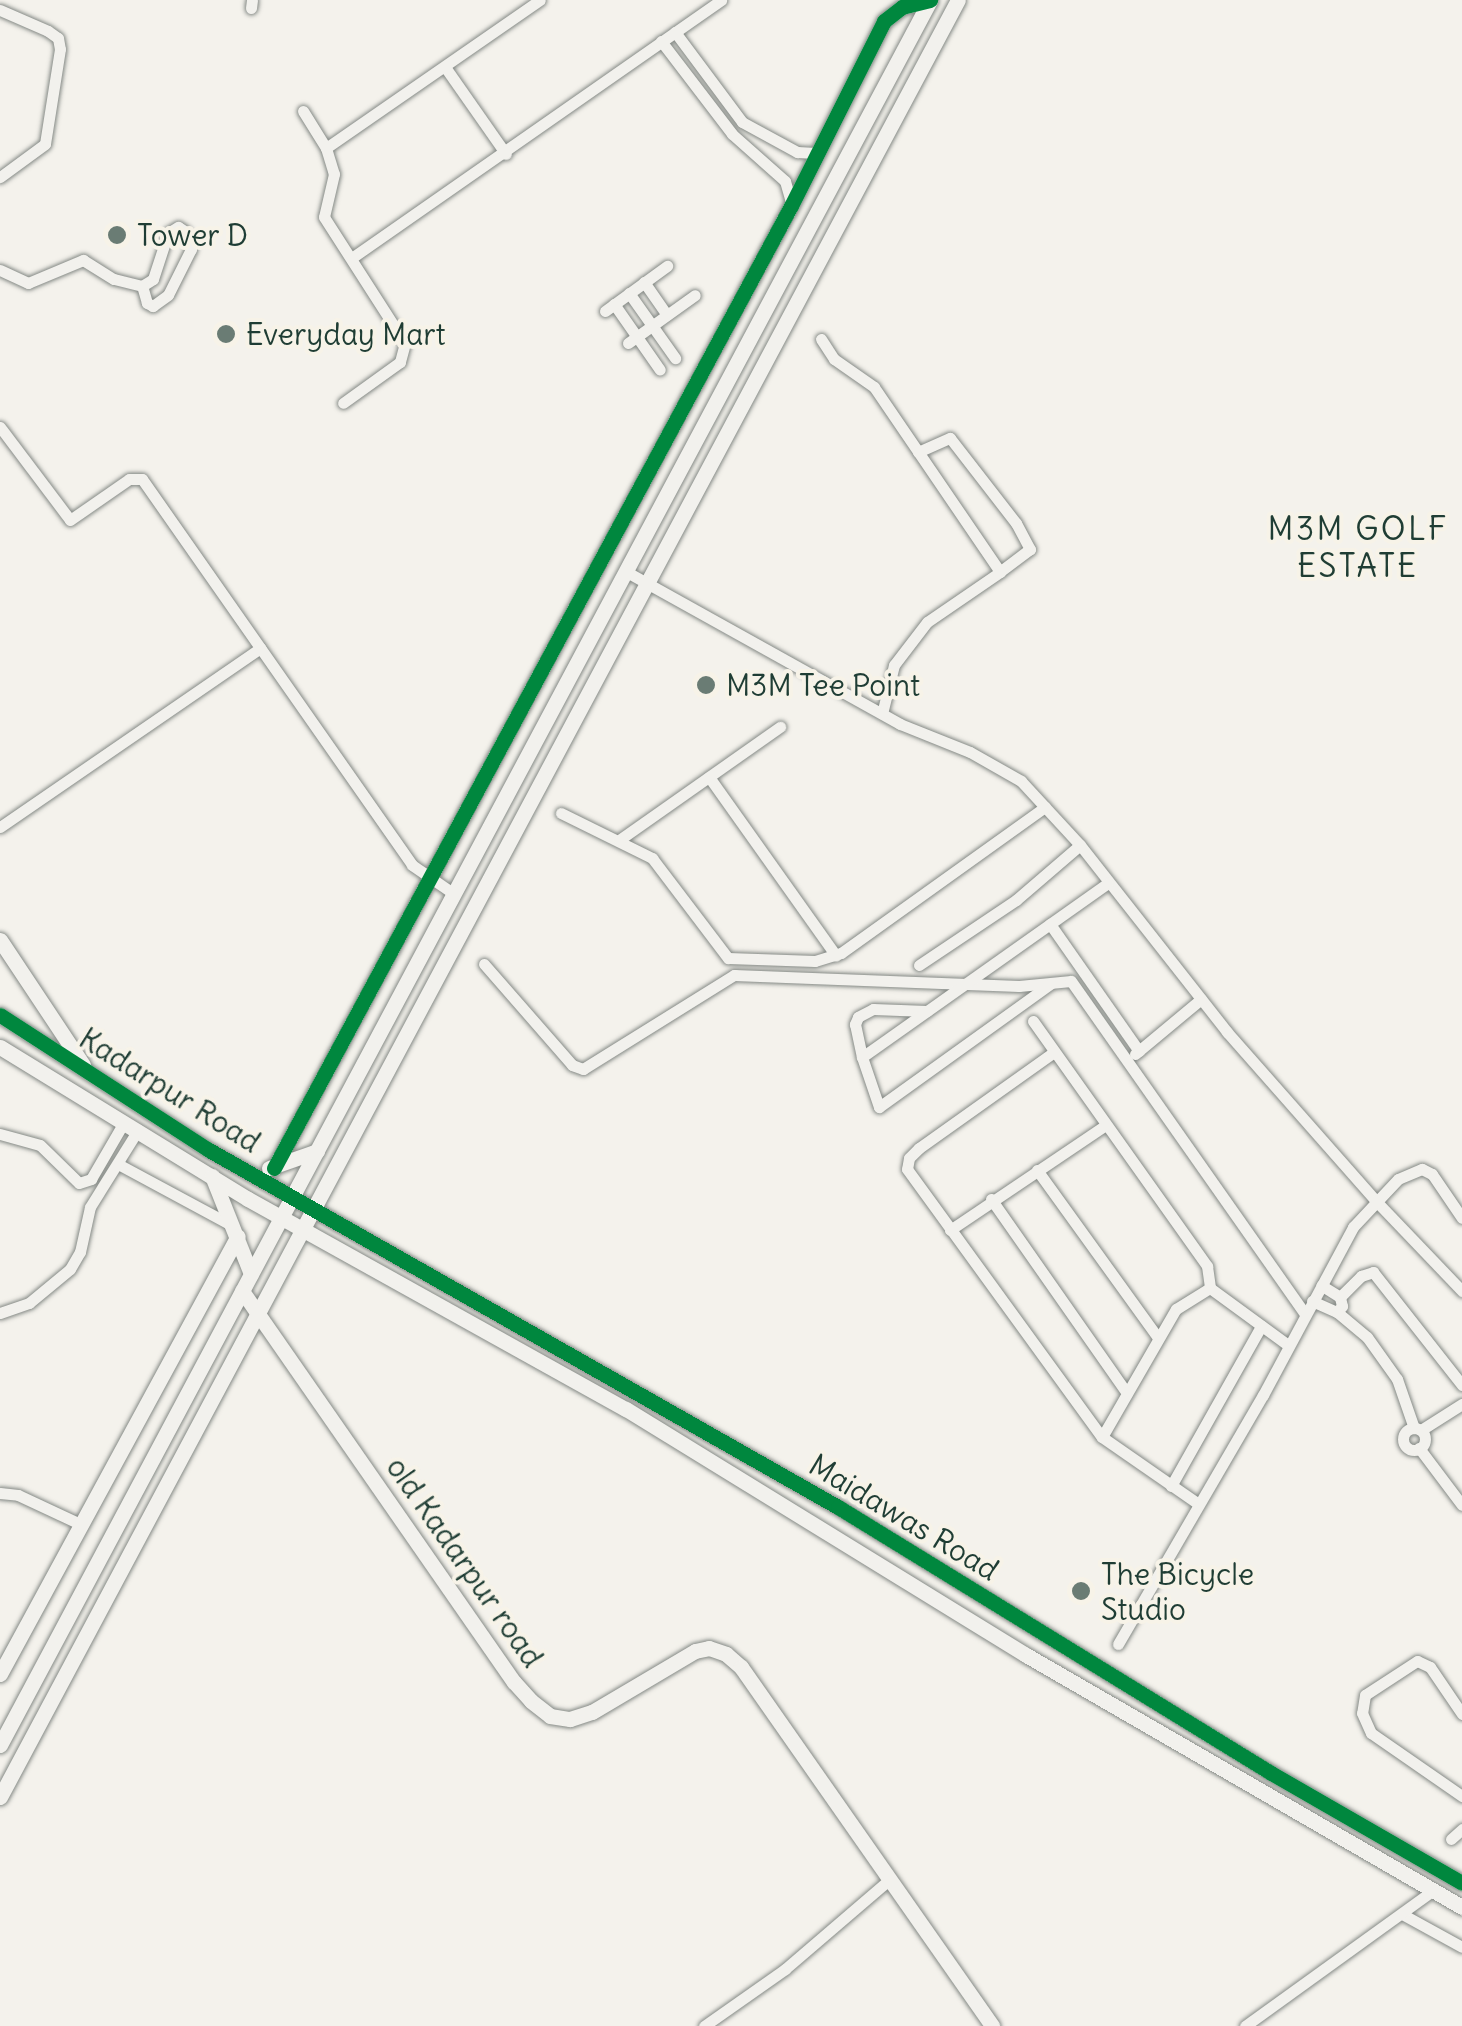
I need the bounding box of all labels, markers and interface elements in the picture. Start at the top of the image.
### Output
place label: Tower D [137,217,248,253]
marker: Tower D [106,224,128,246]
place label: Everyday Mart [246,316,446,352]
marker: Everyday Mart [215,323,237,345]
district label: M3M GOLF ESTATE [1267,511,1449,586]
place label: M3M Tee Point [726,667,920,703]
marker: M3M Tee Point [695,674,717,696]
street label: Kadarpur Road [73,1020,267,1160]
street label: Maidawas Road [803,1446,1005,1588]
street label: old Kadarpur road [379,1450,551,1674]
place label: The Bicycle Studio [1101,1556,1254,1626]
marker: The Bicycle Studio [1070,1580,1092,1602]

